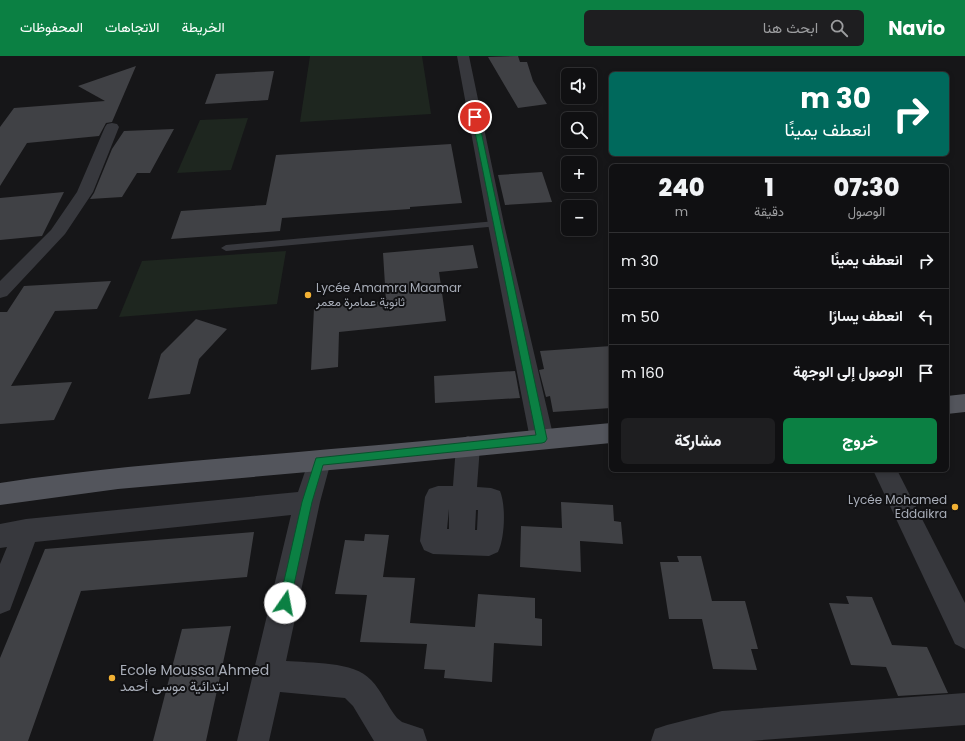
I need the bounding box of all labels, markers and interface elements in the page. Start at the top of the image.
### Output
search box [584,10,864,46]
text: Navio [888,15,945,42]
text: المحفوظات [20,17,83,37]
text: الاتجاهات [105,17,159,37]
text: الخريطة [181,17,225,37]
text: ابحث هنا [763,17,818,38]
icon: search [828,17,850,39]
map controls [561,68,597,236]
button: sound [561,68,597,104]
text: 30 m [800,79,871,118]
icon: right [885,88,937,140]
pin [458,100,492,134]
icon: arrive [464,106,486,128]
button: search [561,112,597,148]
text: انعطف يمينًا [784,117,871,142]
button: + [561,156,597,192]
text: 240 [659,171,705,204]
text: 1 [764,171,774,204]
text: 07:30 [834,171,900,204]
button: − [561,200,597,236]
text: m [675,202,688,221]
text: دقيقة [754,202,784,221]
text: الوصول [848,202,885,221]
text: انعطف يمينًا [831,249,903,270]
text: 30 m [621,250,659,271]
icon: right [915,250,937,272]
place label: Lycée Amamra Maamar ثانوية عمامرة معمر [315,279,462,310]
marker: Lycée Amamra Maamar ثانوية عمامرة معمر [303,290,313,300]
text: انعطف يسارًا [829,305,903,326]
text: 50 m [621,306,659,327]
icon: left [915,306,937,328]
text: الوصول إلى الوجهة [793,361,903,382]
text: 160 m [621,362,664,383]
icon: arrive [915,362,937,384]
button: مشاركة [621,418,775,464]
button: خروج [783,418,937,464]
place label: Lycée Mohamed Eddaikra [848,491,947,522]
marker: Lycée Mohamed Eddaikra [950,502,960,512]
position arrow [264,582,306,624]
place label: Ecole Moussa Ahmed ابتدائية موسى أحمد [120,660,269,696]
marker: Ecole Moussa Ahmed ابتدائية موسى أحمد [107,673,117,683]

